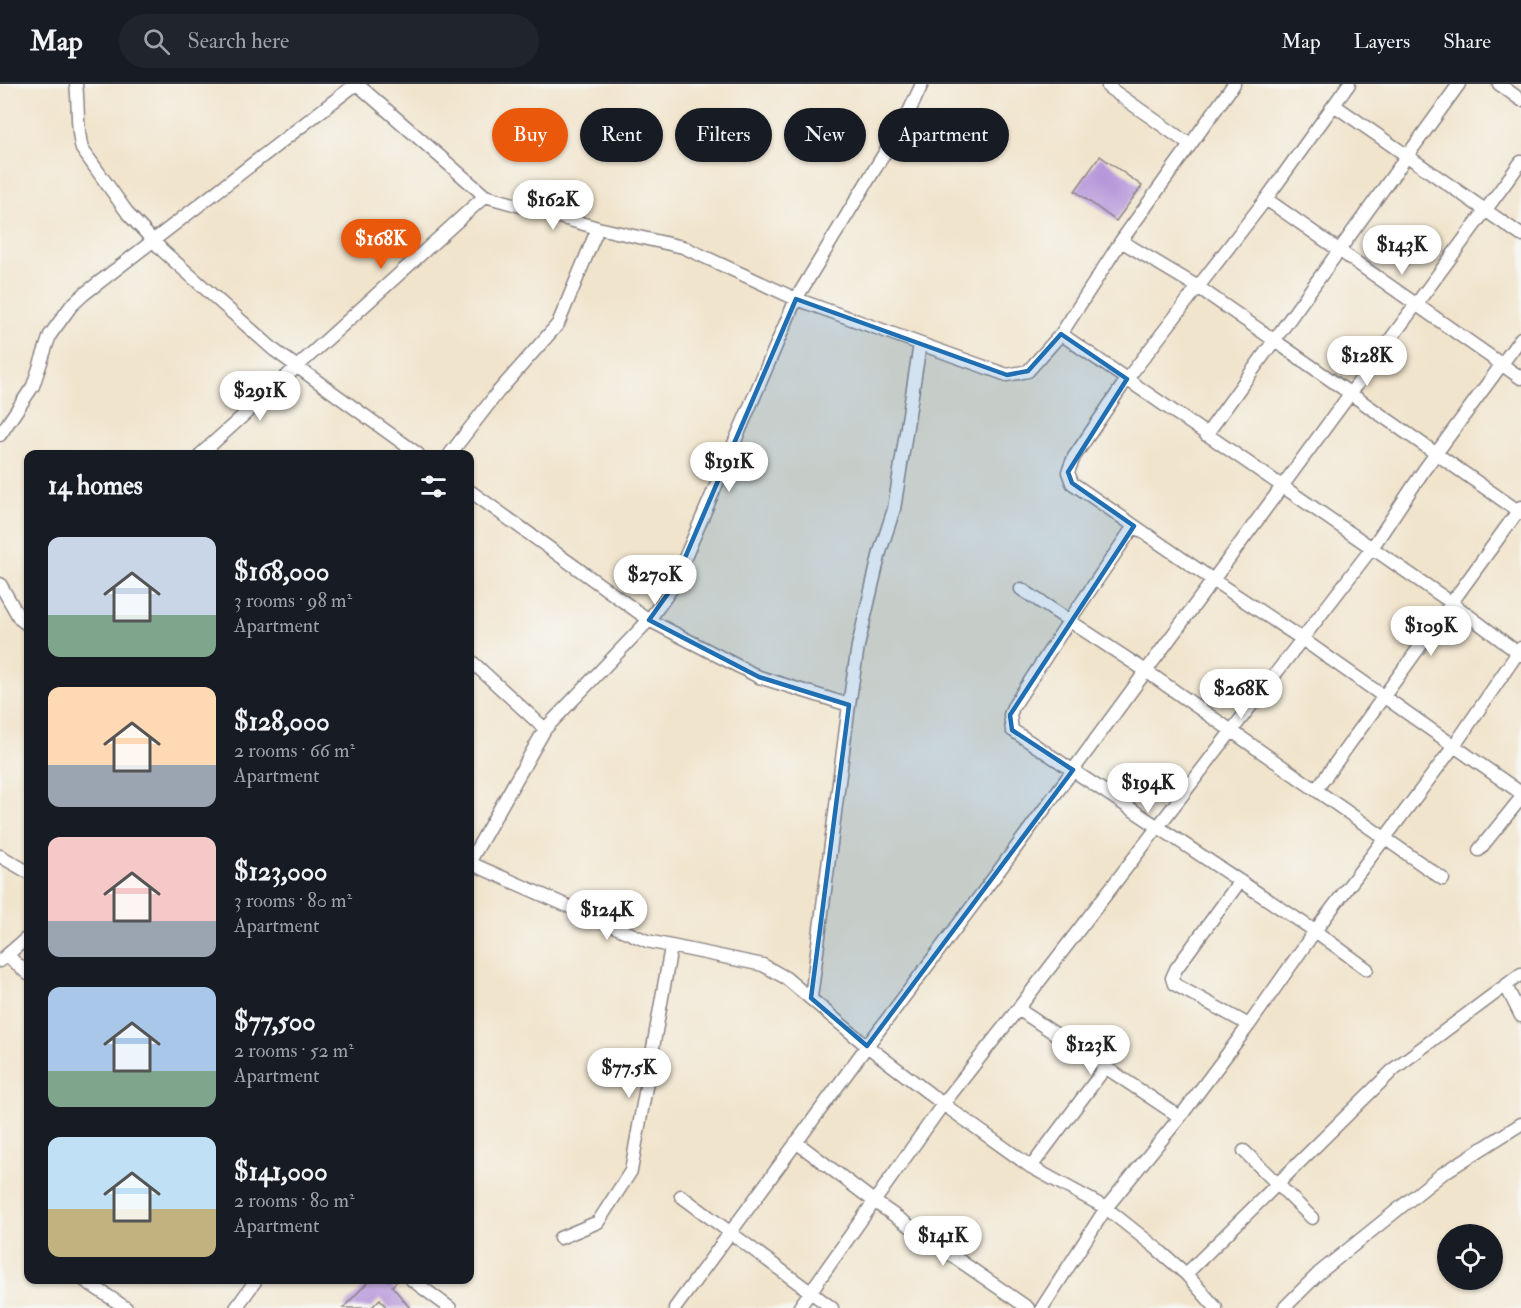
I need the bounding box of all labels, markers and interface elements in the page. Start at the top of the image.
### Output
search box [119,14,539,68]
text: Map [30,24,83,59]
icon: search [140,25,173,58]
text: Search here [188,27,289,55]
text: Map [1281,28,1321,55]
text: Layers [1354,28,1410,55]
text: Share [1443,28,1491,55]
chip: Buy [492,108,568,162]
chip: Rent [580,108,663,162]
chip: Filters [675,108,772,162]
chip: New [784,108,866,162]
chip: Apartment [878,108,1009,162]
pin: $162K [511,180,595,231]
text: $162K [527,187,579,212]
pin: $168K [339,219,423,270]
pin: $143K [1360,225,1444,276]
text: $168K [355,226,407,251]
text: $143K [1377,232,1427,257]
pin: $128K [1325,336,1409,387]
text: $128K [1341,343,1393,368]
pin: $291K [218,371,302,422]
text: $291K [234,378,286,403]
pin: $191K [687,442,771,493]
text: $191K [704,449,754,474]
text: 14 homes [48,470,143,502]
icon: filters [417,470,450,503]
pin: $270K [613,555,697,606]
text: $168,000 [234,556,329,588]
icon: home [96,561,168,633]
text: $270K [628,562,682,587]
text: 3 rooms · 98 m² [234,588,352,613]
pin: $109K [1389,606,1473,657]
text: Apartment [234,613,319,638]
text: $109K [1405,613,1457,638]
pin: $268K [1199,669,1283,720]
text: $268K [1214,676,1268,701]
text: $128,000 [234,706,330,738]
icon: home [96,711,168,783]
text: 2 rooms · 66 m² [234,738,355,763]
text: Apartment [234,763,319,788]
pin: $194K [1106,763,1190,814]
text: $194K [1121,770,1175,795]
text: $123,000 [234,856,327,888]
icon: home [96,861,168,933]
text: 3 rooms · 80 m² [234,888,352,913]
pin: $124K [565,890,649,941]
text: $124K [580,897,634,922]
text: Apartment [234,913,319,938]
text: $77,500 [234,1006,316,1038]
icon: home [96,1011,168,1083]
pin: $123K [1049,1025,1133,1076]
text: $123K [1066,1032,1116,1057]
text: 2 rooms · 52 m² [234,1038,354,1063]
pin: $77.5K [580,1048,678,1099]
text: $77.5K [601,1055,657,1080]
text: Apartment [234,1063,319,1088]
text: $141,000 [234,1156,327,1188]
icon: home [96,1161,168,1233]
text: 2 rooms · 80 m² [234,1188,355,1213]
text: Apartment [234,1213,319,1238]
pin: $141K [901,1216,985,1267]
text: $141K [918,1223,968,1248]
map controls [1437,1224,1503,1290]
button: locate [1437,1224,1503,1290]

